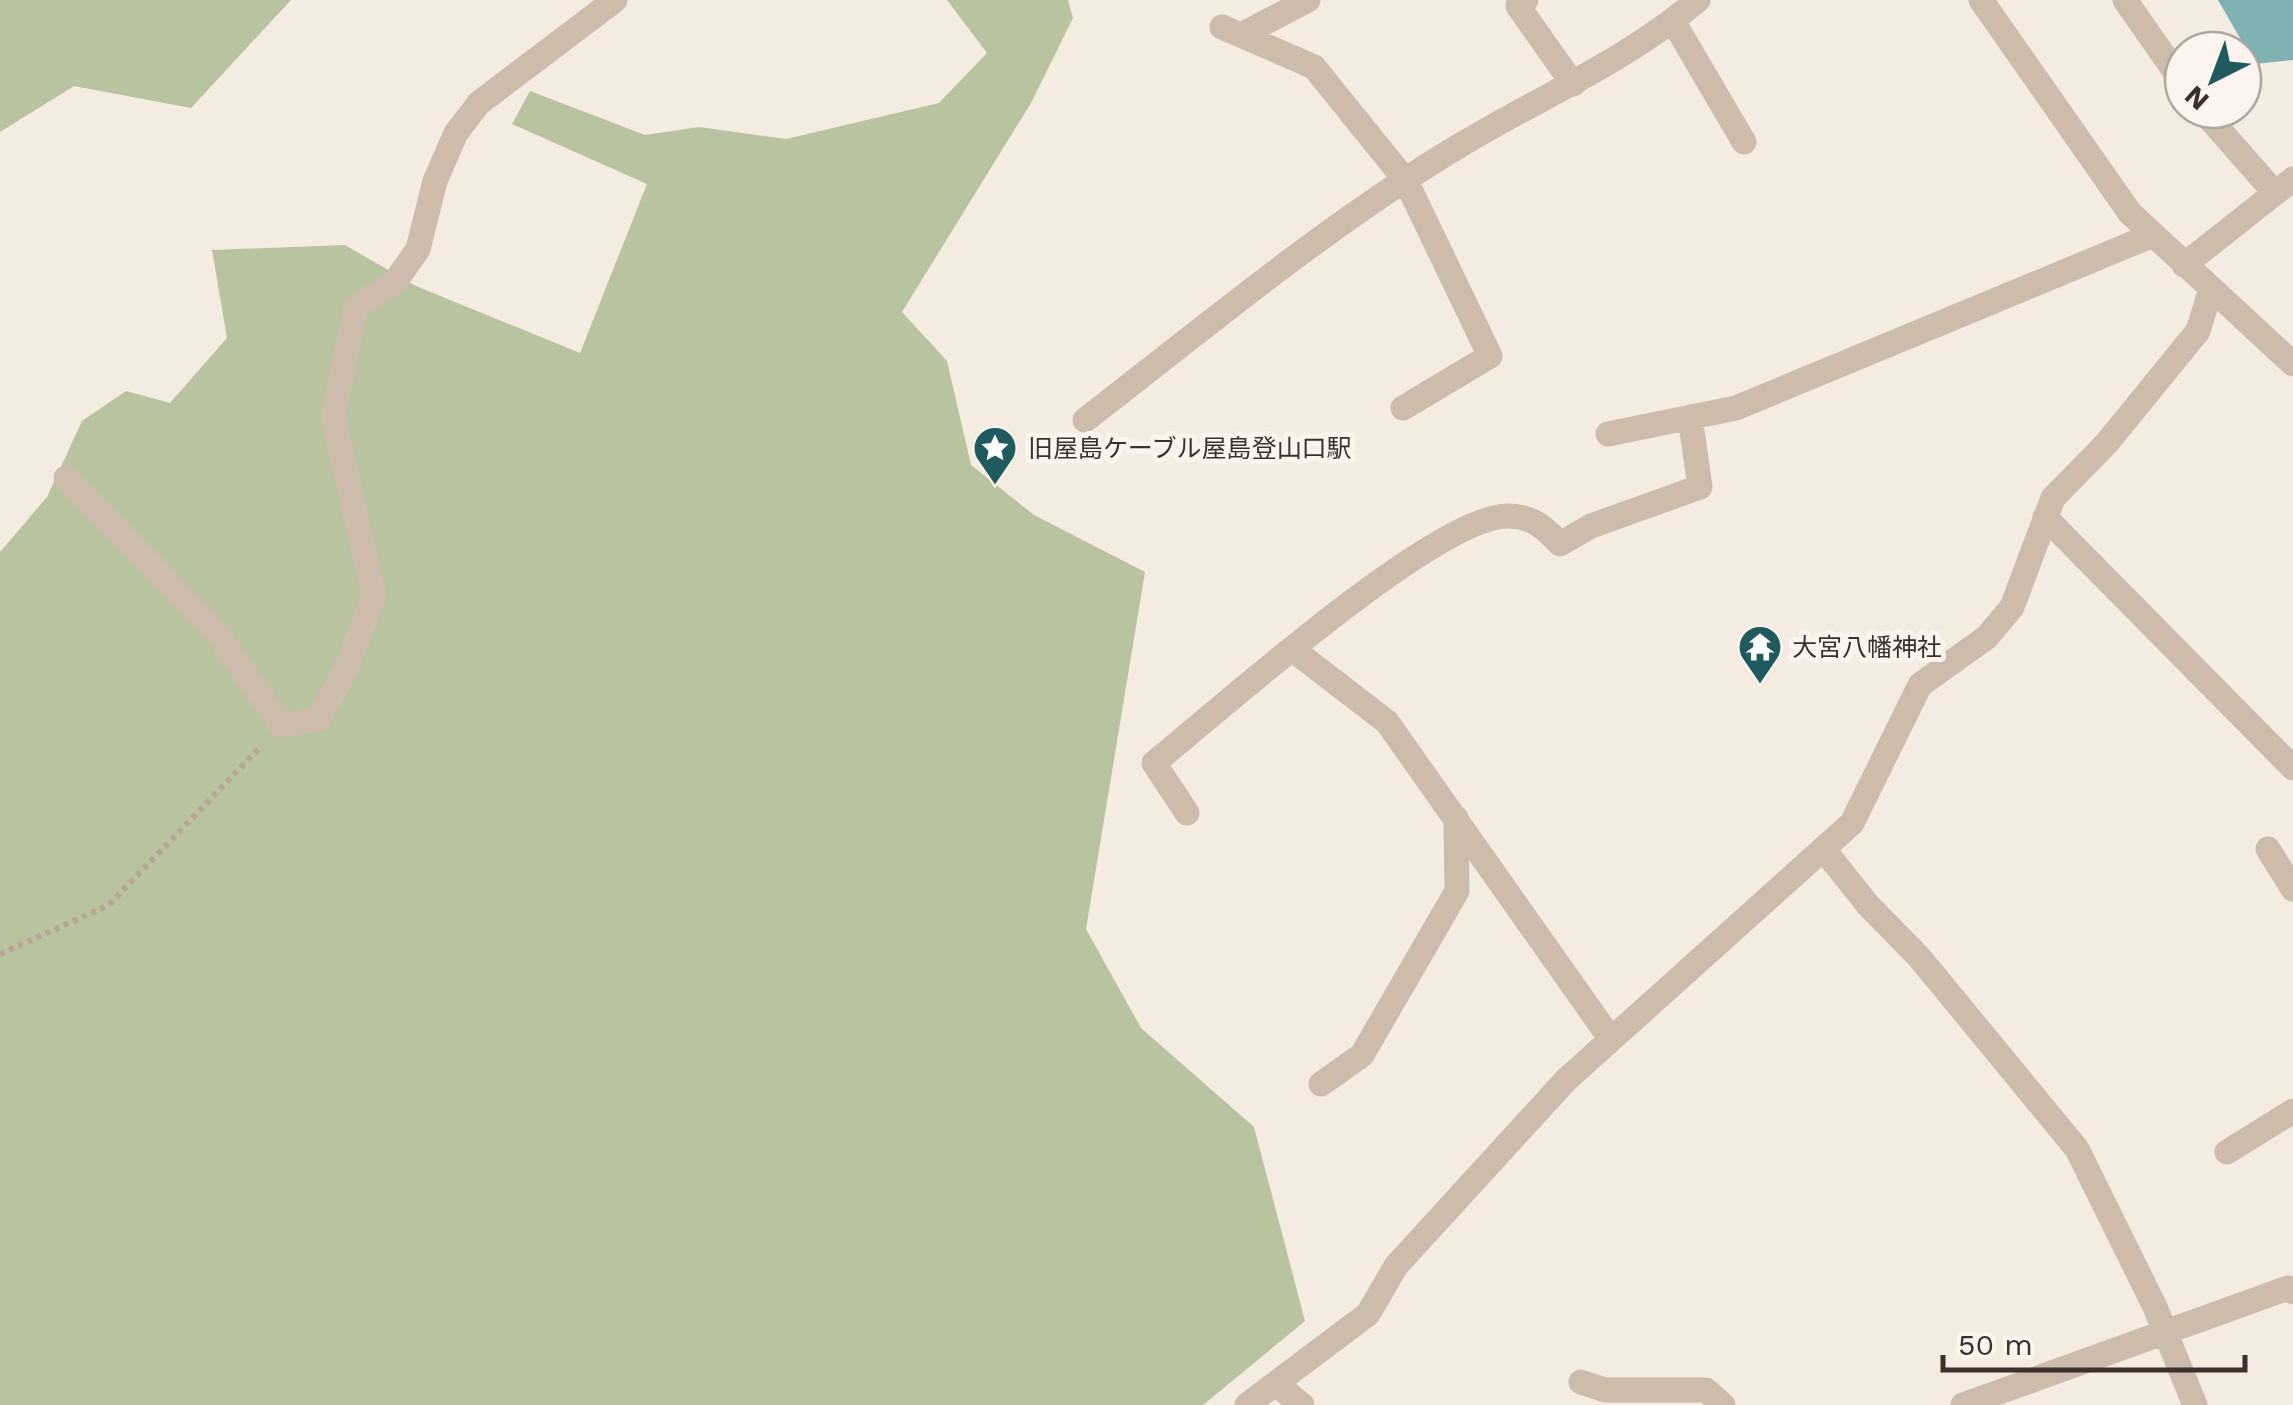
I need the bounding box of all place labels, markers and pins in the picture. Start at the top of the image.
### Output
place icon: 旧屋島ケーブル屋島登山口駅 [972,425,1018,486]
place label: 旧屋島ケーブル屋島登山口駅 [1028,434,1352,463]
temple icon: 大宮八幡神社 [1737,624,1783,685]
place label: 大宮八幡神社 [1792,633,1942,662]

